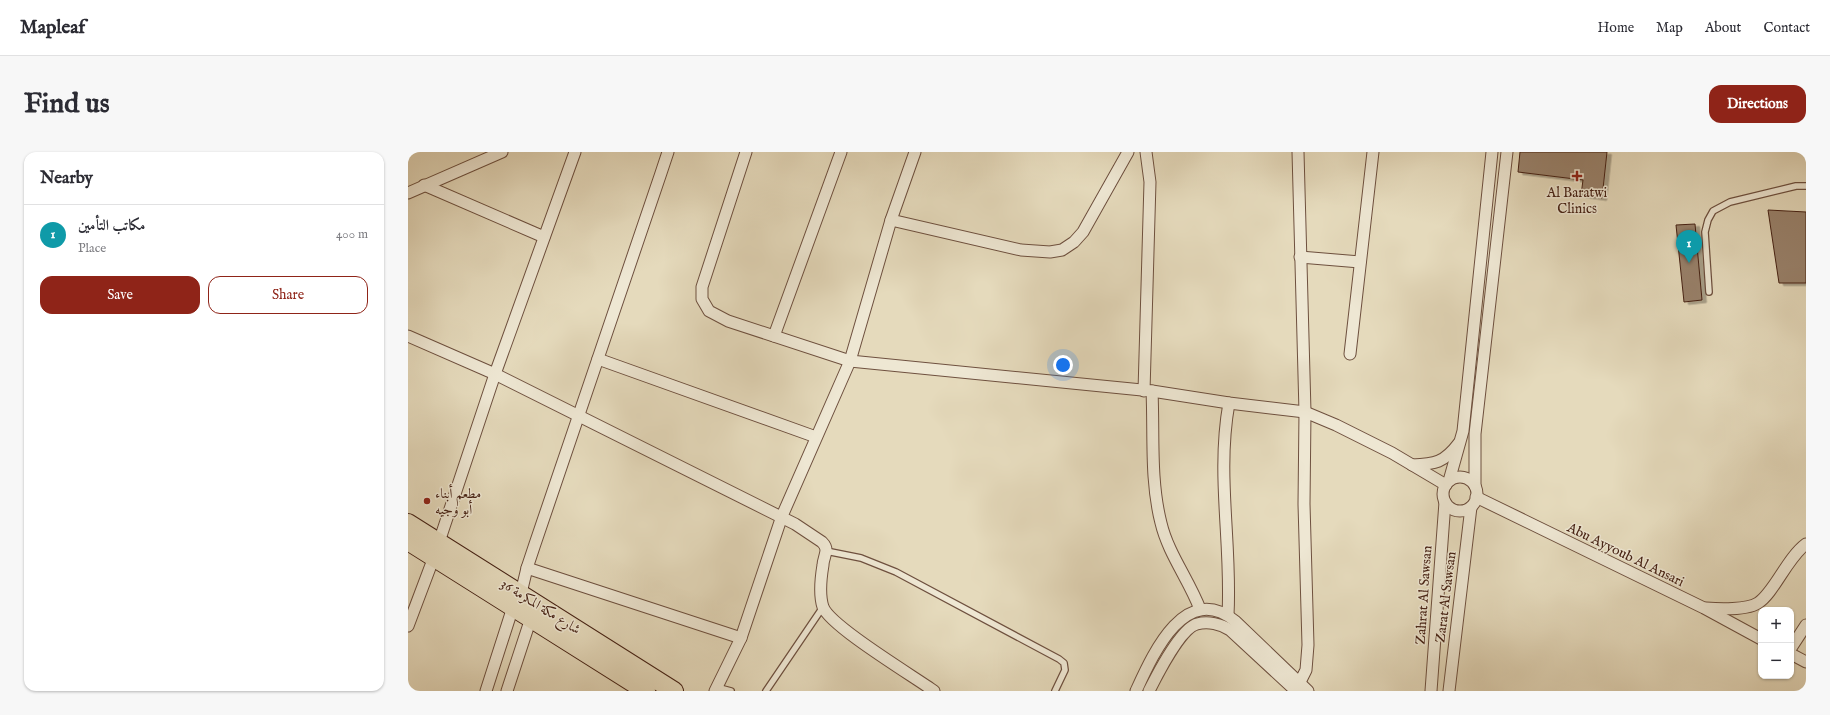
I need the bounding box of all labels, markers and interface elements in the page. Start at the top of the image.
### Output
text: Mapleaf [20,16,85,40]
text: Home [1598,19,1634,37]
text: Map [1656,19,1683,37]
text: About [1705,19,1741,37]
text: Contact [1763,19,1810,37]
button: Directions [1709,85,1806,123]
text: Find us [24,87,110,122]
text: Nearby [40,168,93,189]
marker: Al Baratwi Clinics [1571,170,1583,182]
place label: Al Baratwi Clinics [1546,184,1608,218]
text: مكاتب التأمين [78,216,145,235]
text: 1 [51,226,55,243]
text: 400 m [336,226,368,243]
pin: 1 [1676,230,1702,263]
text: Place [78,240,106,257]
button: Save [40,276,200,314]
button: Share [208,276,368,314]
your location [1053,355,1073,375]
place label: مطعم أبناء أبو وجيه [435,483,481,519]
marker: مطعم أبناء أبو وجيه [422,496,432,506]
street label: Abu Ayyoub Al Ansari [1563,518,1687,591]
street label: Zahrat Al Sawsan [1412,544,1436,645]
street label: Zarat Al Sawsan [1431,550,1461,644]
street label: شارع مكة المكرمة 36 [496,575,584,640]
map controls [1758,607,1794,679]
button: + [1758,607,1794,643]
button: − [1758,643,1794,679]

